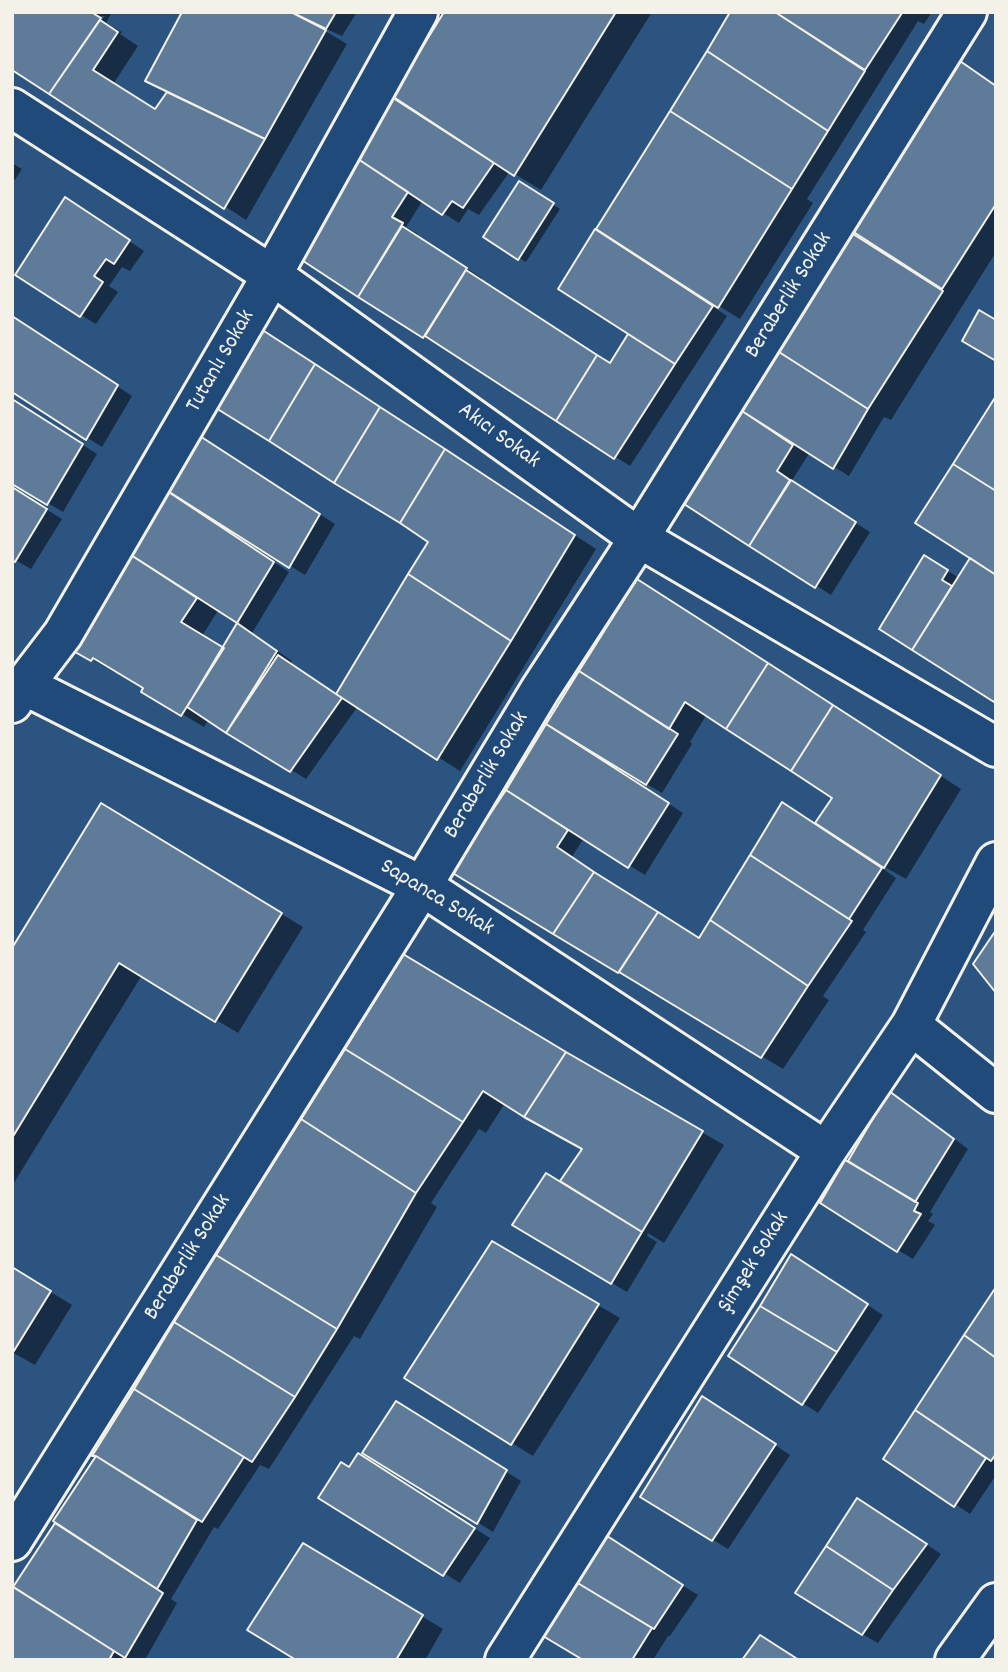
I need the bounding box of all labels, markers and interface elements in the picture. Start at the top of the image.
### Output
street label: Beraberlik Sokak [740,228,840,364]
street label: Tutanlı Sokak [182,306,262,418]
street label: Akıcı Sokak [451,398,545,476]
street label: Beraberlik Sokak [439,707,537,845]
street label: Sapanca Sokak [374,854,498,944]
street label: Beraberlik Sokak [139,1190,239,1326]
street label: Şimşek Sokak [713,1207,797,1319]

